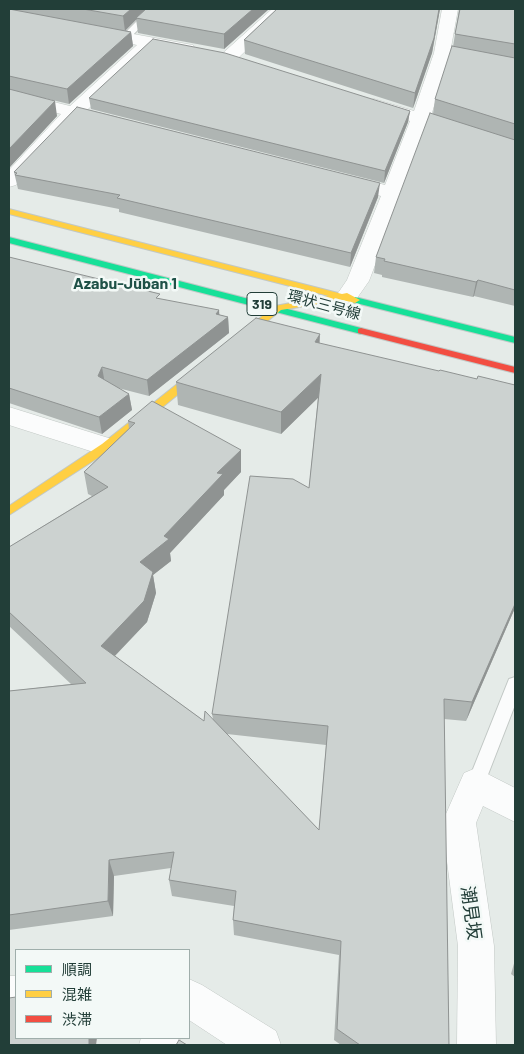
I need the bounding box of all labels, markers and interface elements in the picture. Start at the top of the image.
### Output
district label: Azabu-Jūban 1 [73,274,177,294]
street label: 環状三号線 [285,287,363,323]
road number: 319 [247,292,277,316]
street label: 潮見坂 [457,885,485,941]
legend [15,949,190,1039]
text: 順調 [62,960,92,978]
text: 混雑 [62,985,92,1003]
text: 渋滞 [62,1010,92,1028]

